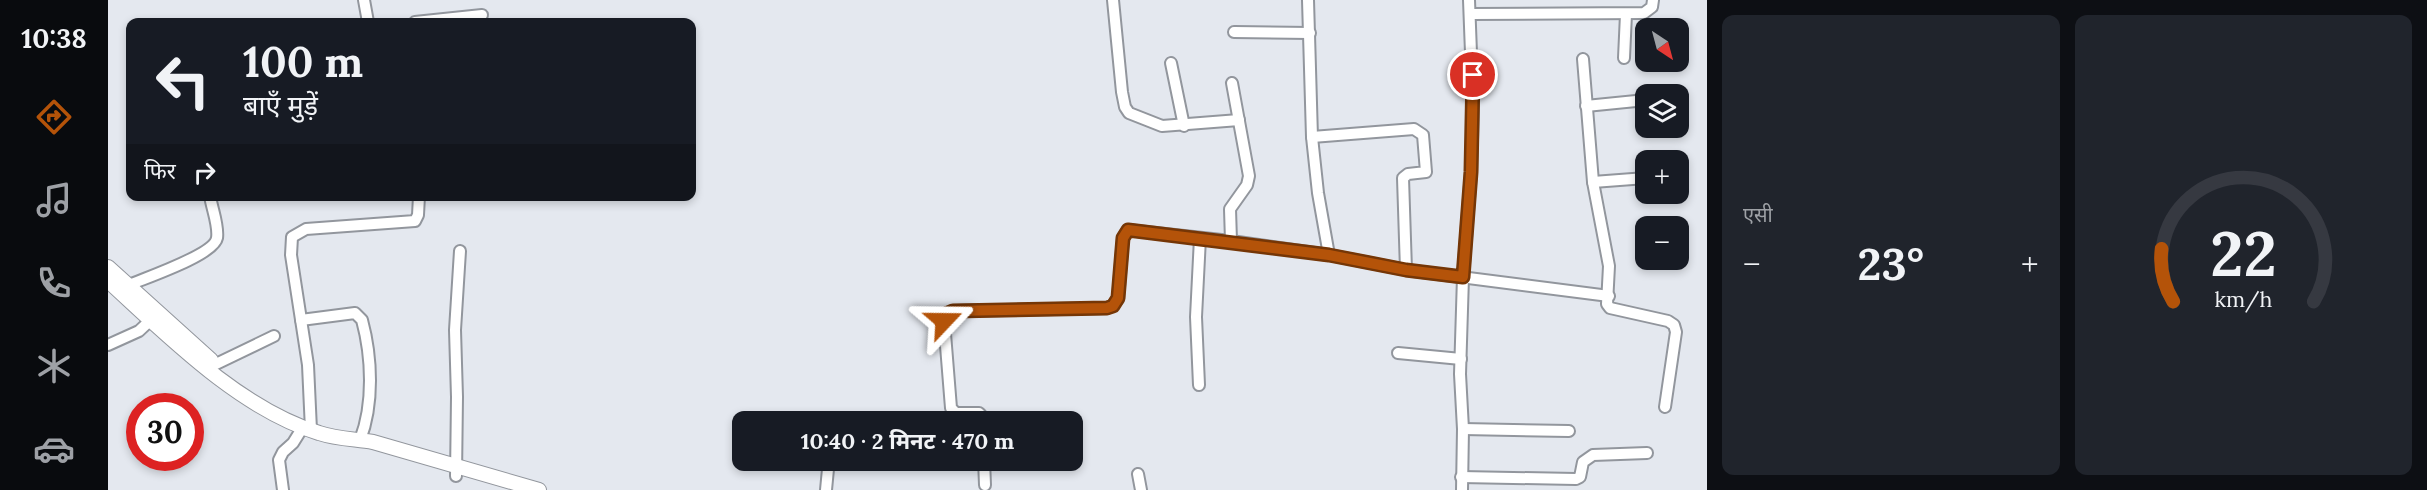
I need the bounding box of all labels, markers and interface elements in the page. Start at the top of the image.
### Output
north arrow [1635,18,1689,72]
map controls [1635,18,1689,270]
text: 10:38 [21,21,87,55]
text: 100 m [243,35,363,89]
icon: left [144,42,222,120]
pin [1447,49,1498,100]
icon: arrive [1456,58,1489,91]
button: layers [1635,84,1689,138]
text: बाएँ मुड़ें [243,88,318,122]
icon: directions [33,96,75,138]
button: + [1635,150,1689,204]
icon: right [188,156,221,189]
text: फिर [144,157,176,185]
icon: music [33,179,75,221]
text: एसी [1743,202,1773,227]
text: 22 [2210,213,2277,293]
button: − [1635,216,1689,270]
text: 23° [1858,235,1924,292]
text: − [1743,243,1761,285]
text: + [2021,243,2038,285]
icon: phone [33,262,75,304]
text: km/h [2214,285,2272,313]
position arrow [912,289,976,353]
icon: climate [33,345,75,387]
speed limit sign: 30 [126,393,204,471]
text: 10:40 · 2 मिनट · 470 m [801,427,1014,455]
icon: car [33,428,75,470]

